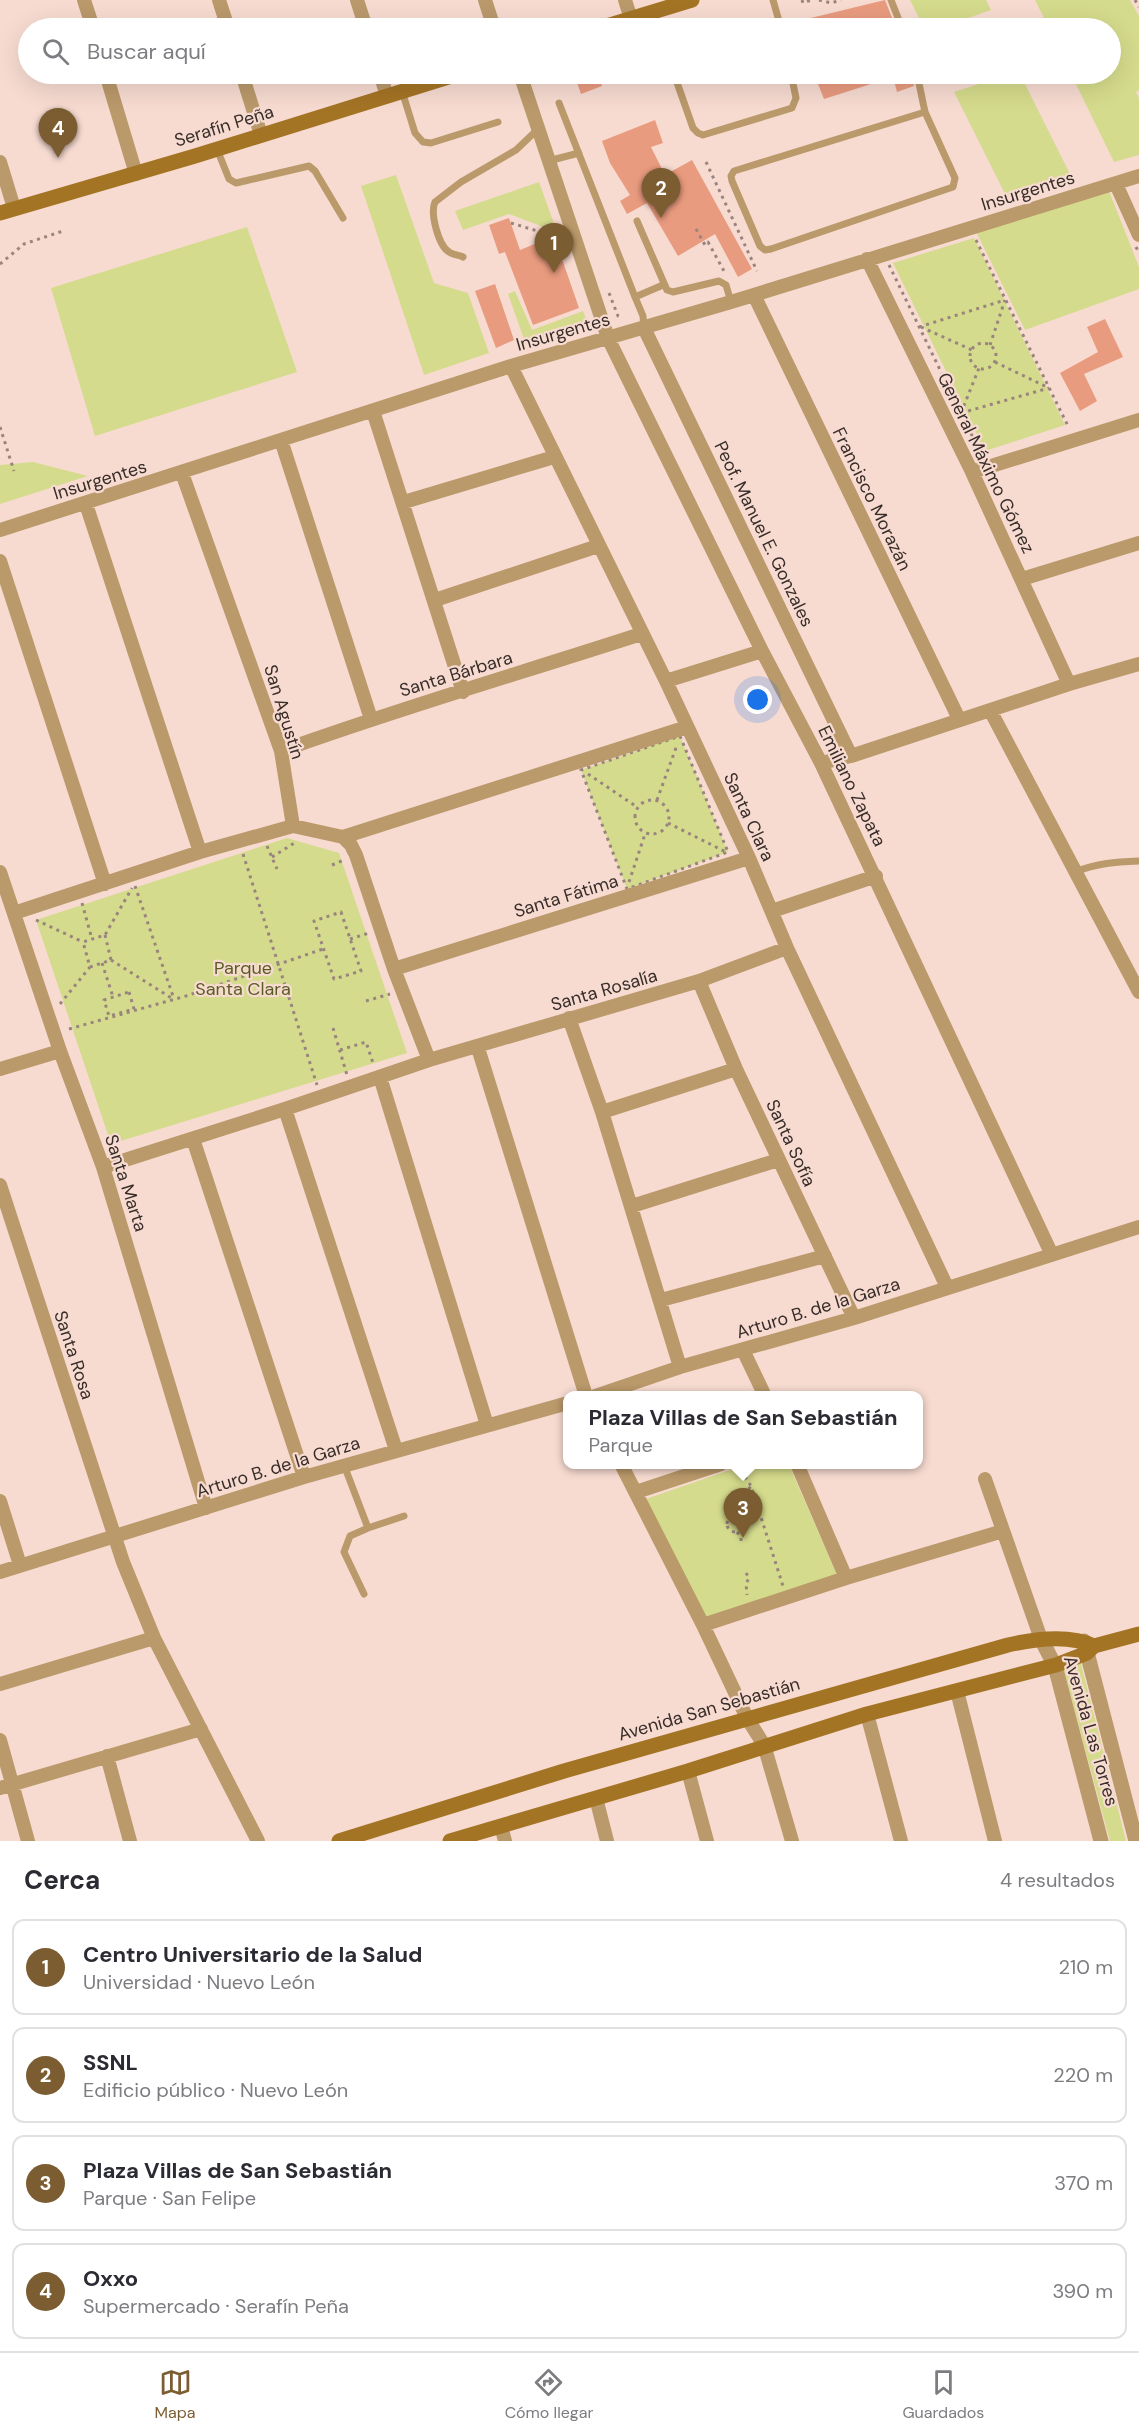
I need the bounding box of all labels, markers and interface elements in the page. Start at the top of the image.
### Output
search box [18,18,1121,84]
icon: search [39,35,72,68]
text: Buscar aquí [87,37,206,66]
street label: Serafín Peña [171,100,277,152]
pin: 4 [38,108,78,158]
street label: Insurgentes [978,165,1078,217]
pin: 2 [642,168,680,218]
pin: 1 [534,224,574,273]
street label: Insurgentes [513,307,613,357]
street label: General Máximo Gómez [932,369,1040,557]
street label: Francisco Morazán [827,423,917,575]
street label: Peof. Manuel E. Gonzales [709,437,819,631]
street label: Insurgentes [50,454,150,506]
street label: Santa Bárbara [397,645,515,703]
street label: San Agustín [258,662,310,762]
your location [743,685,772,714]
street label: Emiliano Zapata [812,722,892,850]
street label: Santa Clara [718,769,780,865]
street label: Santa Fátima [511,869,621,923]
park label: Parque Santa Clara [195,956,291,1001]
street label: Santa Rosalía [548,963,660,1017]
street label: Santa Sofía [760,1096,822,1190]
street label: Santa Marta [99,1131,153,1235]
street label: Arturo B. de la Garza [733,1272,903,1344]
street label: Santa Rosa [48,1308,100,1402]
popup [563,1391,923,1469]
text: Plaza Villas de San Sebastián [588,1403,898,1432]
street label: Arturo B. de la Garza [193,1431,363,1503]
text: Parque [588,1432,653,1458]
pin: 3 [724,1488,762,1538]
street label: Avenida Las Torres [1058,1653,1124,1809]
street label: Avenida San Sebastián [615,1672,803,1746]
text: Cerca [24,1863,100,1897]
text: 4 resultados [1000,1867,1115,1893]
text: Centro Universitario de la Salud [83,1940,422,1969]
text: 1 [42,1954,49,1980]
text: 210 m [1058,1954,1113,1980]
text: Universidad · Nuevo León [83,1969,315,1995]
text: SSNL [83,2048,138,2077]
text: 2 [40,2062,51,2088]
text: 220 m [1053,2062,1113,2088]
text: Edificio público · Nuevo León [83,2077,348,2103]
text: Plaza Villas de San Sebastián [83,2156,392,2185]
text: 3 [39,2170,52,2196]
text: 370 m [1054,2170,1113,2196]
text: Parque · San Felipe [83,2185,256,2211]
text: Oxxo [83,2264,138,2293]
text: 4 [39,2278,52,2304]
text: 390 m [1052,2278,1113,2304]
text: Supermercado · Serafín Peña [83,2293,349,2319]
tab: Mapa [155,2366,195,2423]
tab: Cómo llegar [505,2366,593,2423]
tab: Guardados [902,2366,984,2423]

